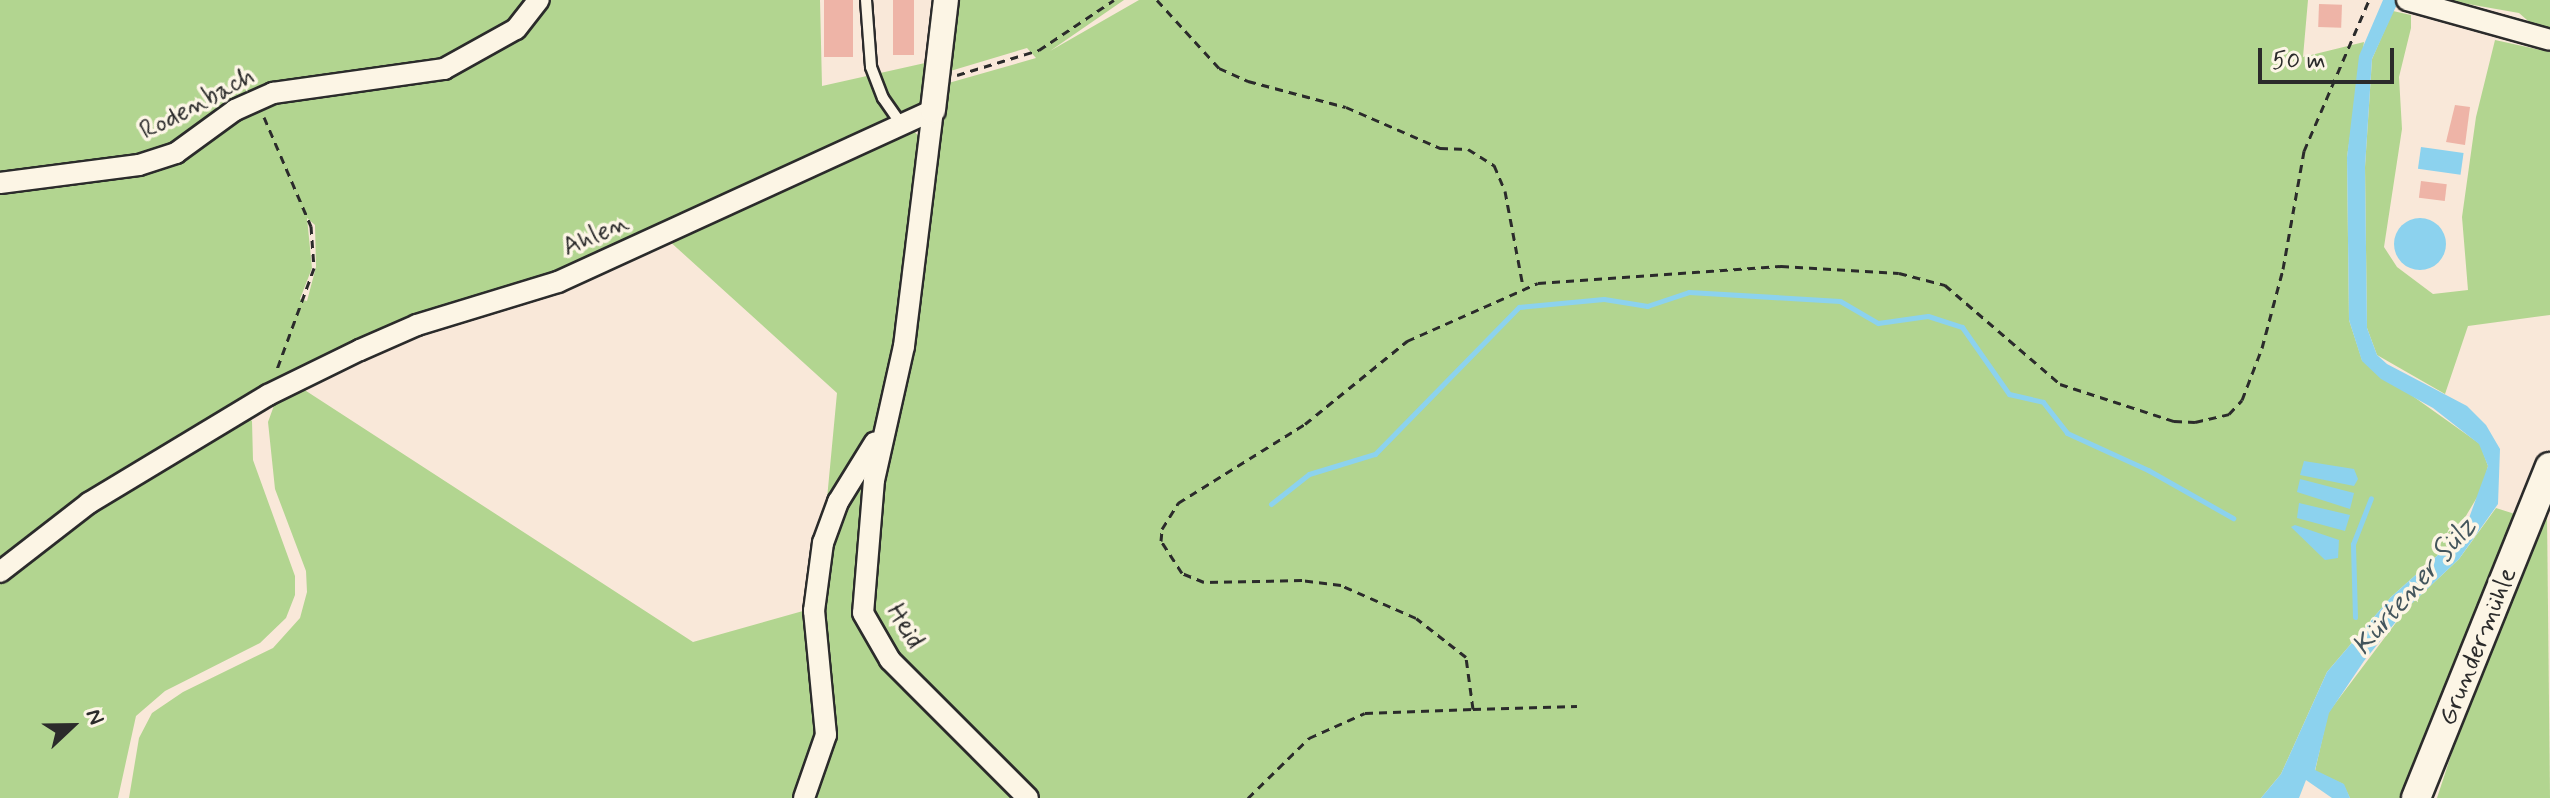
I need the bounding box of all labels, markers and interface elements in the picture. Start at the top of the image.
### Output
scale bar [2262,32,2398,82]
text: 50 m [2272,46,2326,77]
street label: Rodenbach [135,62,261,148]
street label: Ahlen [558,208,634,264]
water label: Kürtener Sülz [2345,511,2485,663]
street label: Grundermühle [2433,564,2525,730]
street label: Heid [878,599,930,655]
north arrow [32,686,112,766]
text: N [79,705,110,729]

